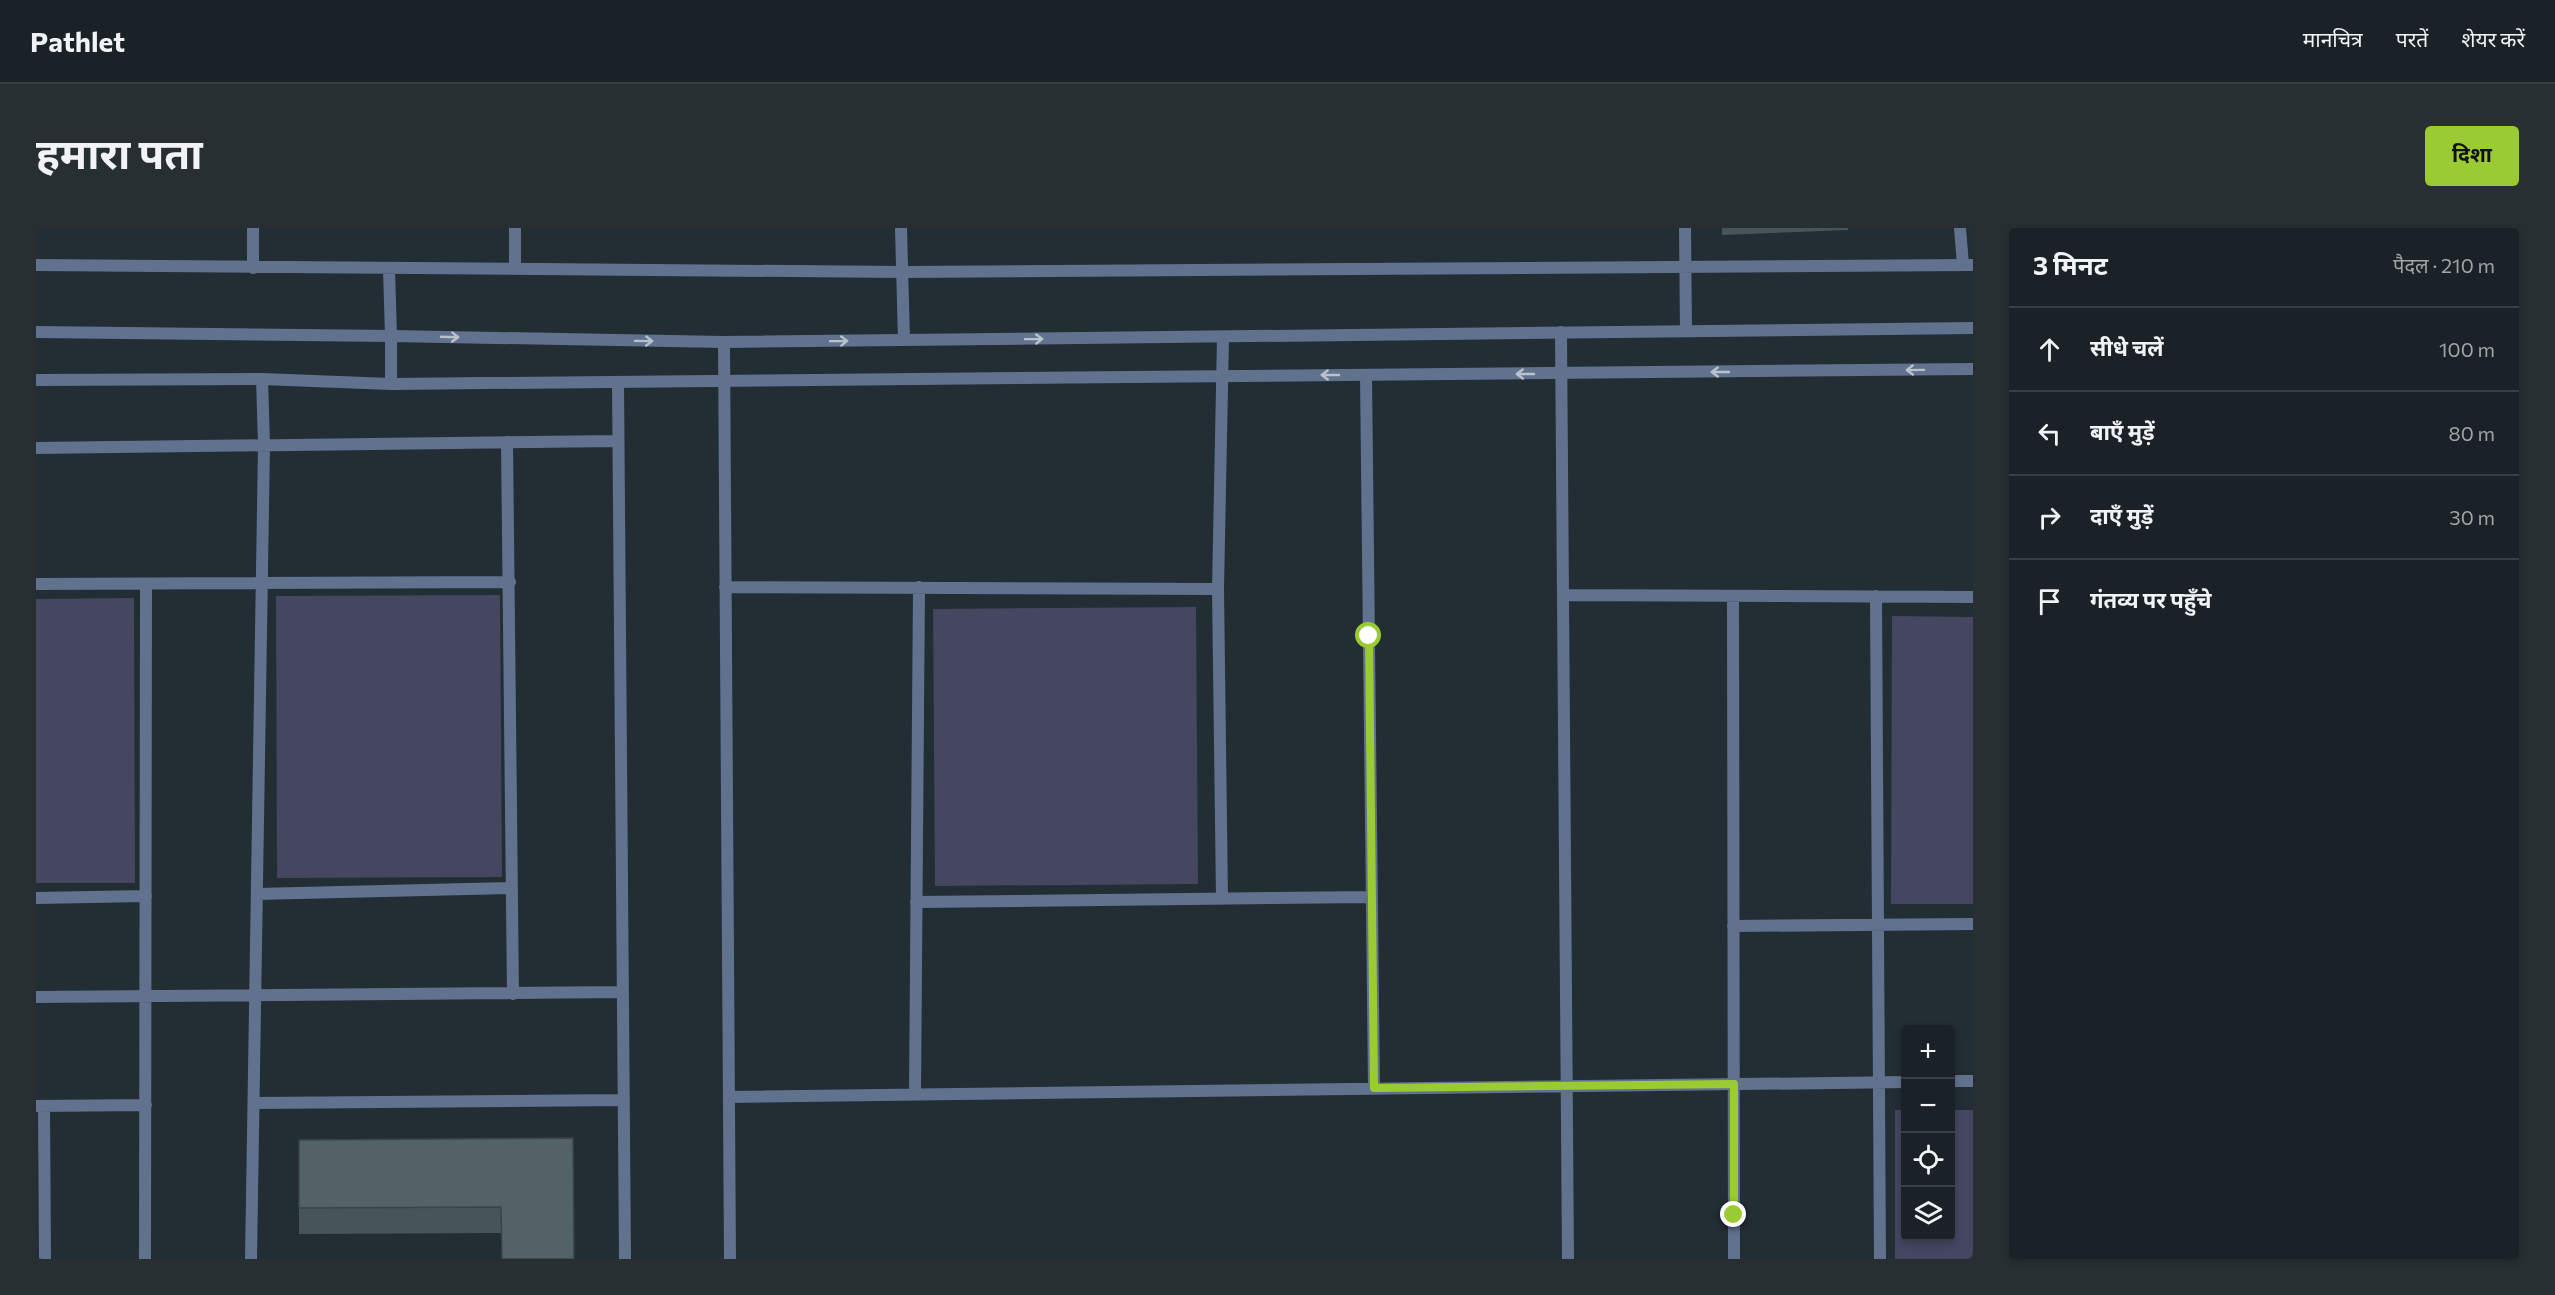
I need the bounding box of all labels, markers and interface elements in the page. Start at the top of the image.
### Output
text: Pathlet [30,24,125,58]
text: मानचित्र [2303,26,2363,51]
text: परतें [2396,26,2428,51]
text: शेयर करें [2461,26,2525,51]
text: हमारा पता [36,126,203,178]
button: दिशा [2425,126,2519,186]
text: 3 मिनट [2033,249,2108,280]
text: पैदल · 210 m [2393,253,2495,277]
one-way arrow [439,332,459,343]
one-way arrow [1024,333,1044,345]
icon: ahead [2033,333,2066,366]
text: सीधे चलें [2090,334,2164,361]
one-way arrow [634,335,654,347]
one-way arrow [829,335,849,347]
text: 100 m [2439,337,2495,361]
one-way arrow [1905,364,1925,376]
one-way arrow [1710,366,1730,378]
one-way arrow [1515,368,1535,380]
one-way arrow [1320,370,1340,381]
icon: left [2033,417,2066,450]
text: बाएँ मुड़ें [2090,418,2155,445]
text: 80 m [2449,421,2495,445]
icon: right [2033,501,2066,534]
text: दाएँ मुड़ें [2090,502,2153,529]
text: 30 m [2449,505,2495,529]
icon: arrive [2033,585,2066,618]
text: गंतव्य पर पहुँचे [2090,586,2212,613]
route start [1355,622,1381,648]
map controls [1901,1025,1955,1241]
button: + [1901,1025,1955,1079]
button: − [1901,1079,1955,1133]
button: locate [1901,1133,1955,1187]
button: layers [1901,1187,1955,1241]
route end [1720,1201,1746,1227]

